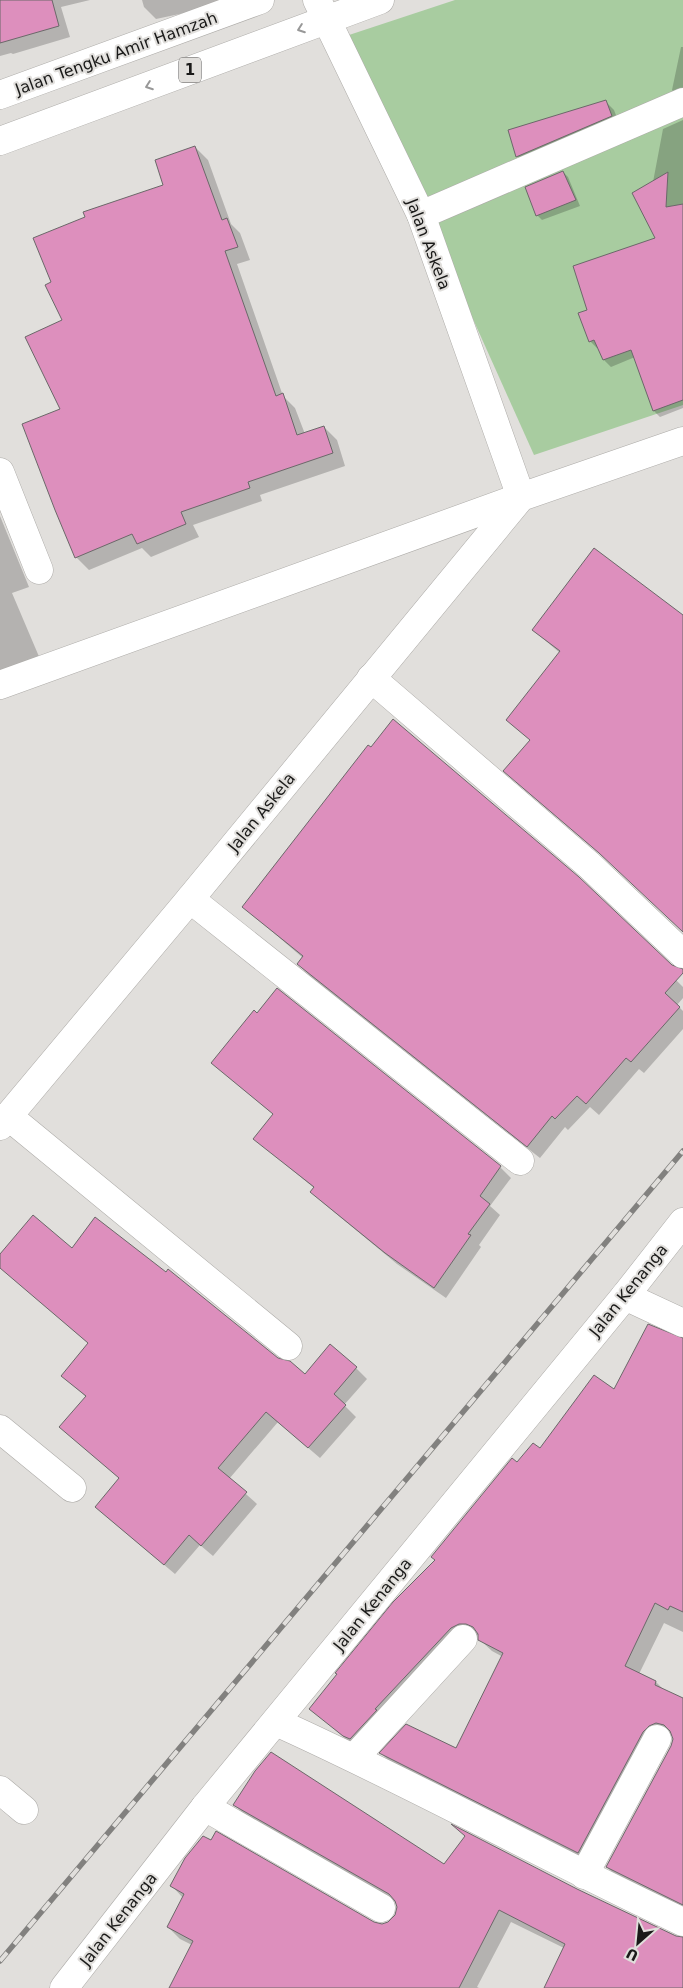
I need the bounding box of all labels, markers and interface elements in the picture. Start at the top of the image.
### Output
street label: Jalan Tengku Amir Hamzah [12,8,220,99]
one-way arrow [298,23,306,33]
road number: 1 [179,58,201,82]
one-way arrow [145,80,154,90]
street label: Jalan Askela [402,195,455,292]
street label: Jalan Askela [223,769,299,856]
street label: Jalan Kenanga [585,1240,672,1341]
street label: Jalan Kenanga [329,1554,416,1655]
street label: Jalan Kenanga [75,1869,161,1971]
north arrow [613,1918,663,1968]
text: U [623,1945,641,1964]

